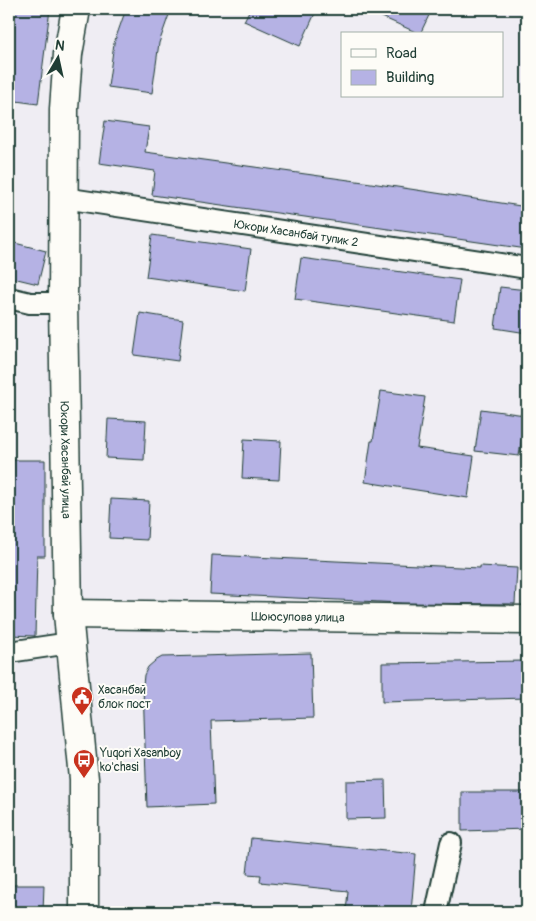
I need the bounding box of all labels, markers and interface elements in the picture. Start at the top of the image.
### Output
north arrow [32,32,82,82]
legend [341,32,504,98]
text: N [54,37,66,55]
text: Road [386,44,417,63]
text: Building [386,68,434,87]
street label: Юкори Хасанбай тупик 2 [233,216,360,250]
street label: Юкори Хасанбай улица [57,401,74,519]
street label: Шоюсупова улица [251,609,345,625]
place label: Хасанбай блок пост [98,683,151,712]
public building icon: Хасанбай блок пост [70,685,94,716]
place label: Yuqori Xasanboy ko'chasi [99,746,181,775]
bus stop icon: Yuqori Xasanboy ko'chasi [72,748,96,779]

